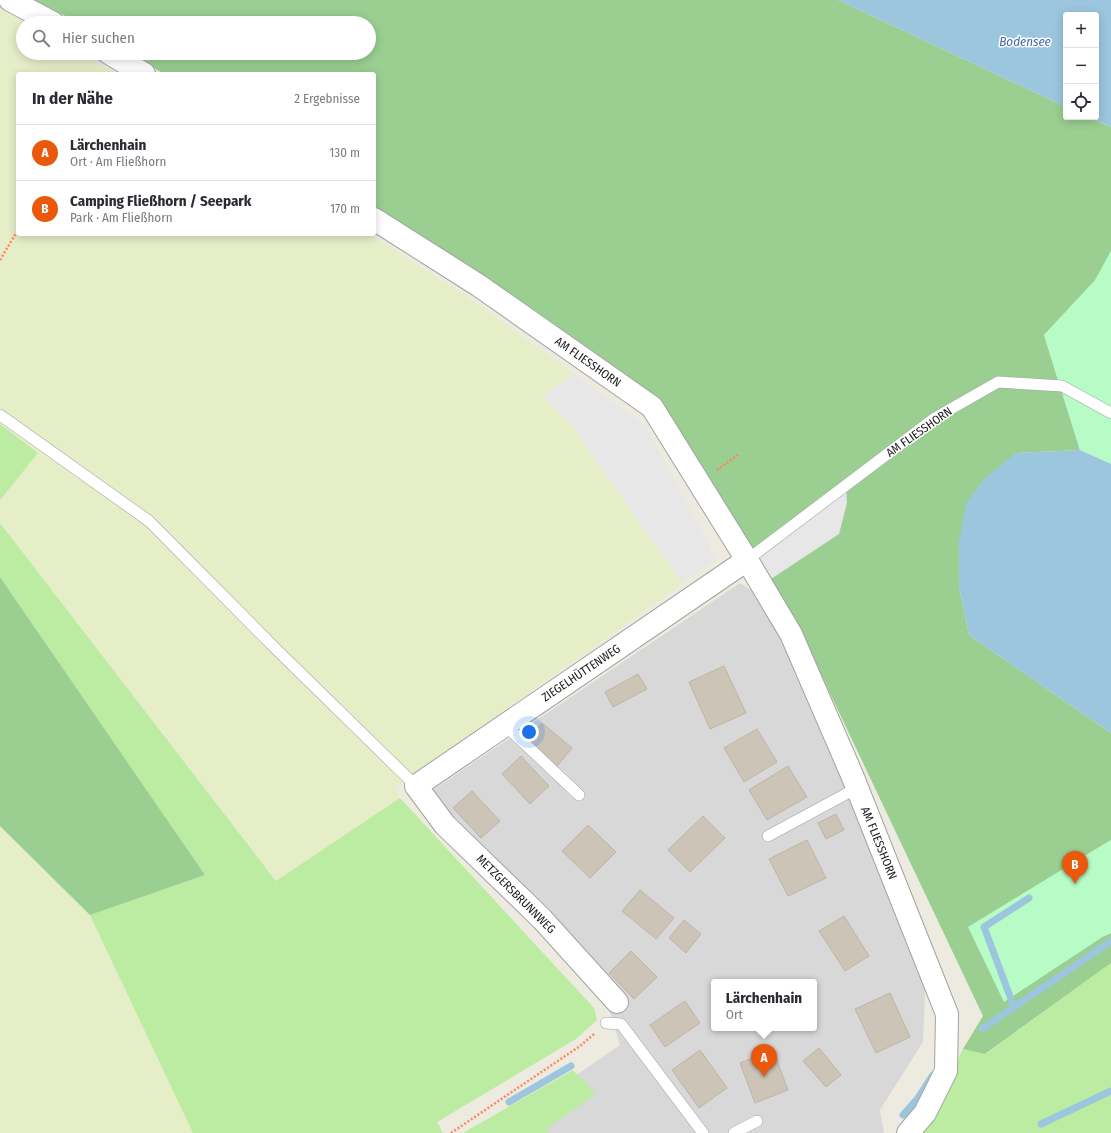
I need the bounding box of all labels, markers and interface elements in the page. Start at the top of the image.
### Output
map controls [1063,12,1099,120]
button: + [1063,12,1099,48]
search box [16,16,376,60]
icon: search [30,27,52,49]
text: Hier suchen [62,29,135,47]
water label: Bodensee [999,34,1051,49]
button: − [1063,48,1099,84]
button: locate [1063,84,1099,120]
text: In der Nähe [32,88,113,109]
text: 2 Ergebnisse [294,91,360,106]
text: Lärchenhain [70,136,146,154]
text: A [41,145,49,160]
text: 130 m [329,145,360,160]
text: Ort · Am Fließhorn [70,154,166,169]
text: Camping Fließhorn / Seepark [70,192,252,210]
text: B [41,201,49,216]
text: 170 m [330,201,360,216]
text: Park · Am Fließhorn [70,210,173,225]
street label: AM FLIESSHORN [552,334,624,390]
street label: AM FLIESSHORN [883,404,955,460]
street label: ZIEGELHÜTTENWEG [538,640,623,704]
your location [519,722,539,742]
street label: AM FLIESSHORN [858,805,900,881]
pin: B [1062,851,1088,884]
street label: METZGERSBRUNNWEG [474,852,558,936]
popup [711,979,817,1031]
text: Lärchenhain [726,989,802,1007]
text: Ort [726,1007,743,1022]
pin: A [751,1044,777,1077]

